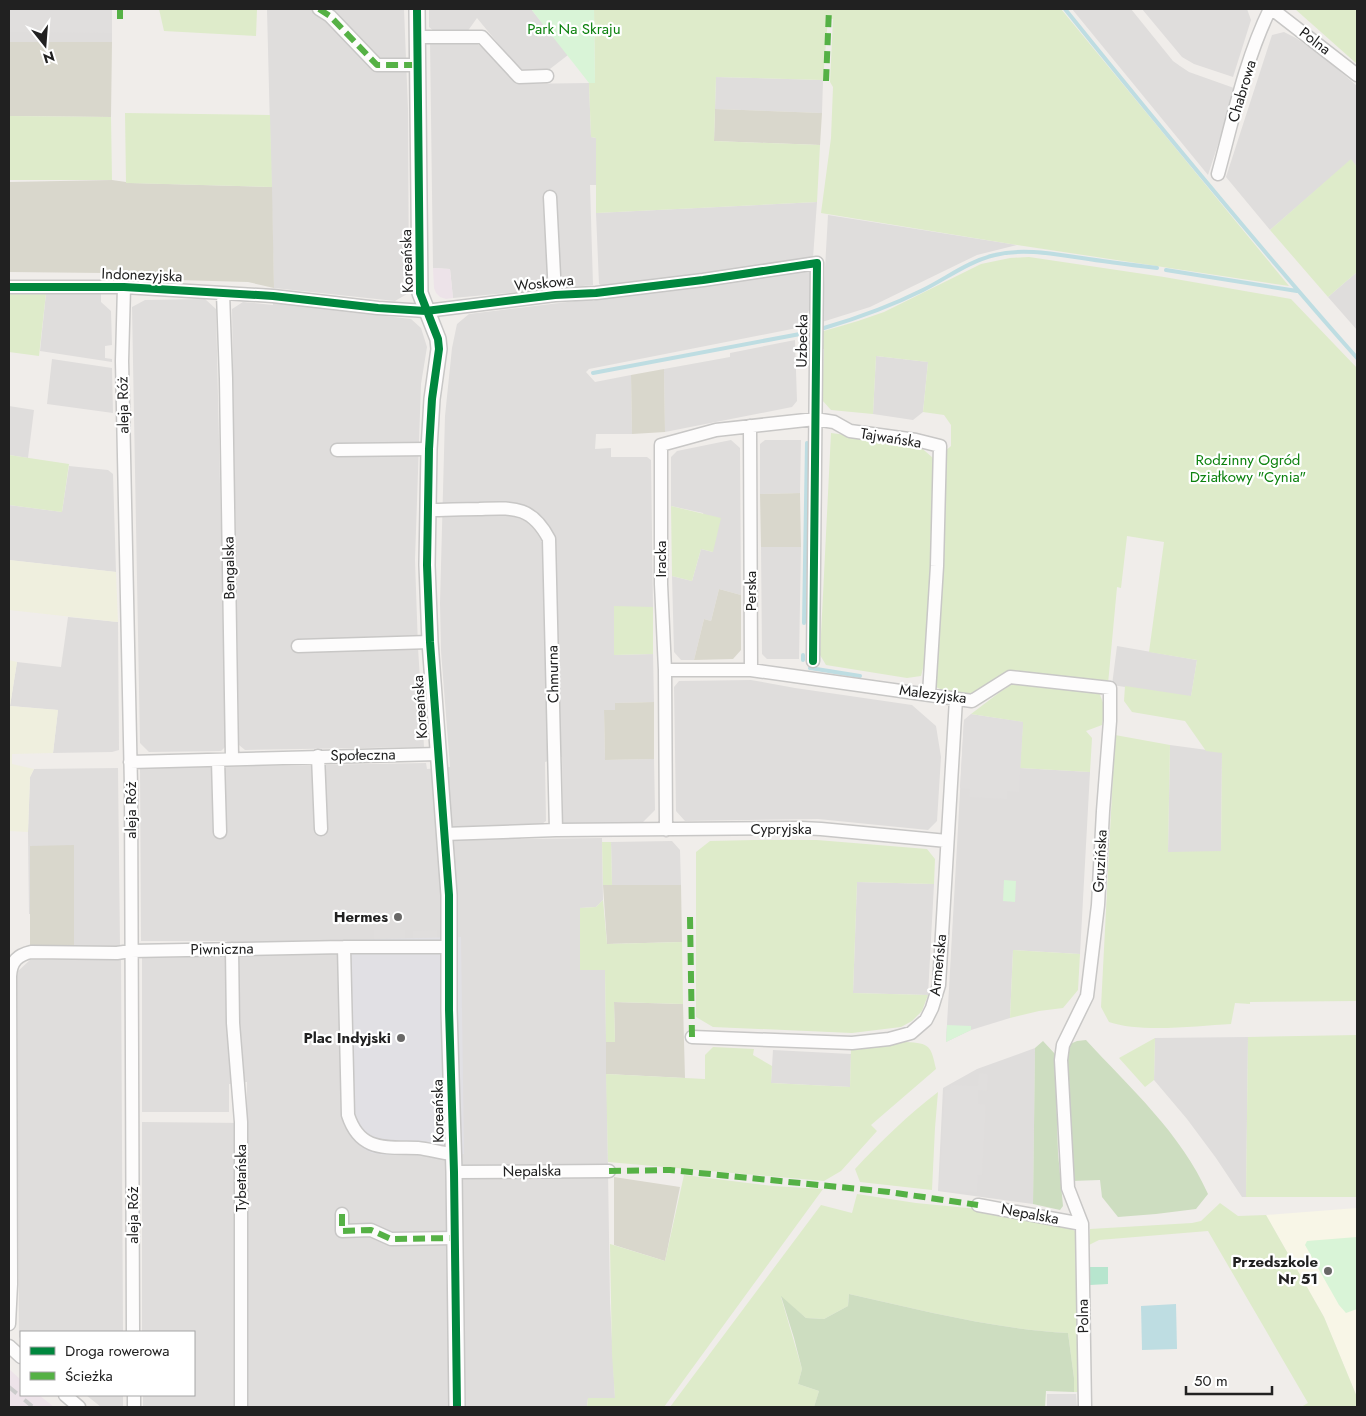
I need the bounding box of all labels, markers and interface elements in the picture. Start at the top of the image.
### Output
park label: Park Na Skraju [527,18,621,40]
north arrow [20,20,70,70]
street label: Polna [1295,22,1335,60]
text: N [41,46,57,69]
street label: Chabrowa [1222,57,1262,125]
street label: Koreańska [395,229,419,293]
street label: Indonezyjska [101,263,183,287]
street label: Woskowa [513,269,575,297]
street label: Uzbecka [791,314,813,368]
street label: aleja Róż [111,376,134,434]
street label: Tajwańska [859,422,923,454]
park label: Rodzinny Ogród Działkowy "Cynia" [1190,449,1306,488]
street label: Bengalska [217,536,241,600]
street label: Iracka [650,540,672,578]
street label: Perska [740,571,762,611]
street label: Chmurna [541,645,565,703]
street label: Koreańska [407,674,433,740]
street label: Malezyjska [898,679,968,709]
street label: Społeczna [330,743,396,767]
street label: aleja Róż [120,781,142,839]
street label: Cypryjska [750,818,812,840]
street label: Gruzińska [1087,829,1113,893]
place label: Hermes [334,906,388,928]
marker: Hermes [392,911,404,923]
street label: Armeńska [924,933,952,997]
street label: Piwniczna [190,937,254,961]
place label: Plac Indyjski [303,1027,391,1049]
marker: Plac Indyjski [395,1032,407,1044]
street label: Koreańska [426,1079,450,1143]
street label: Tybetańska [230,1144,252,1212]
street label: Nepalska [503,1159,561,1183]
street label: aleja Róż [122,1186,144,1244]
street label: Nepalska [999,1198,1061,1230]
place label: Przedszkole Nr 51 [1232,1251,1318,1290]
marker: Przedszkole Nr 51 [1322,1265,1334,1277]
street label: Polna [1072,1299,1094,1333]
legend [20,1331,195,1396]
text: Droga rowerowa [65,1340,169,1362]
scale bar [1186,1364,1272,1396]
text: Ścieżka [65,1365,113,1387]
text: 50 m [1194,1370,1228,1392]

